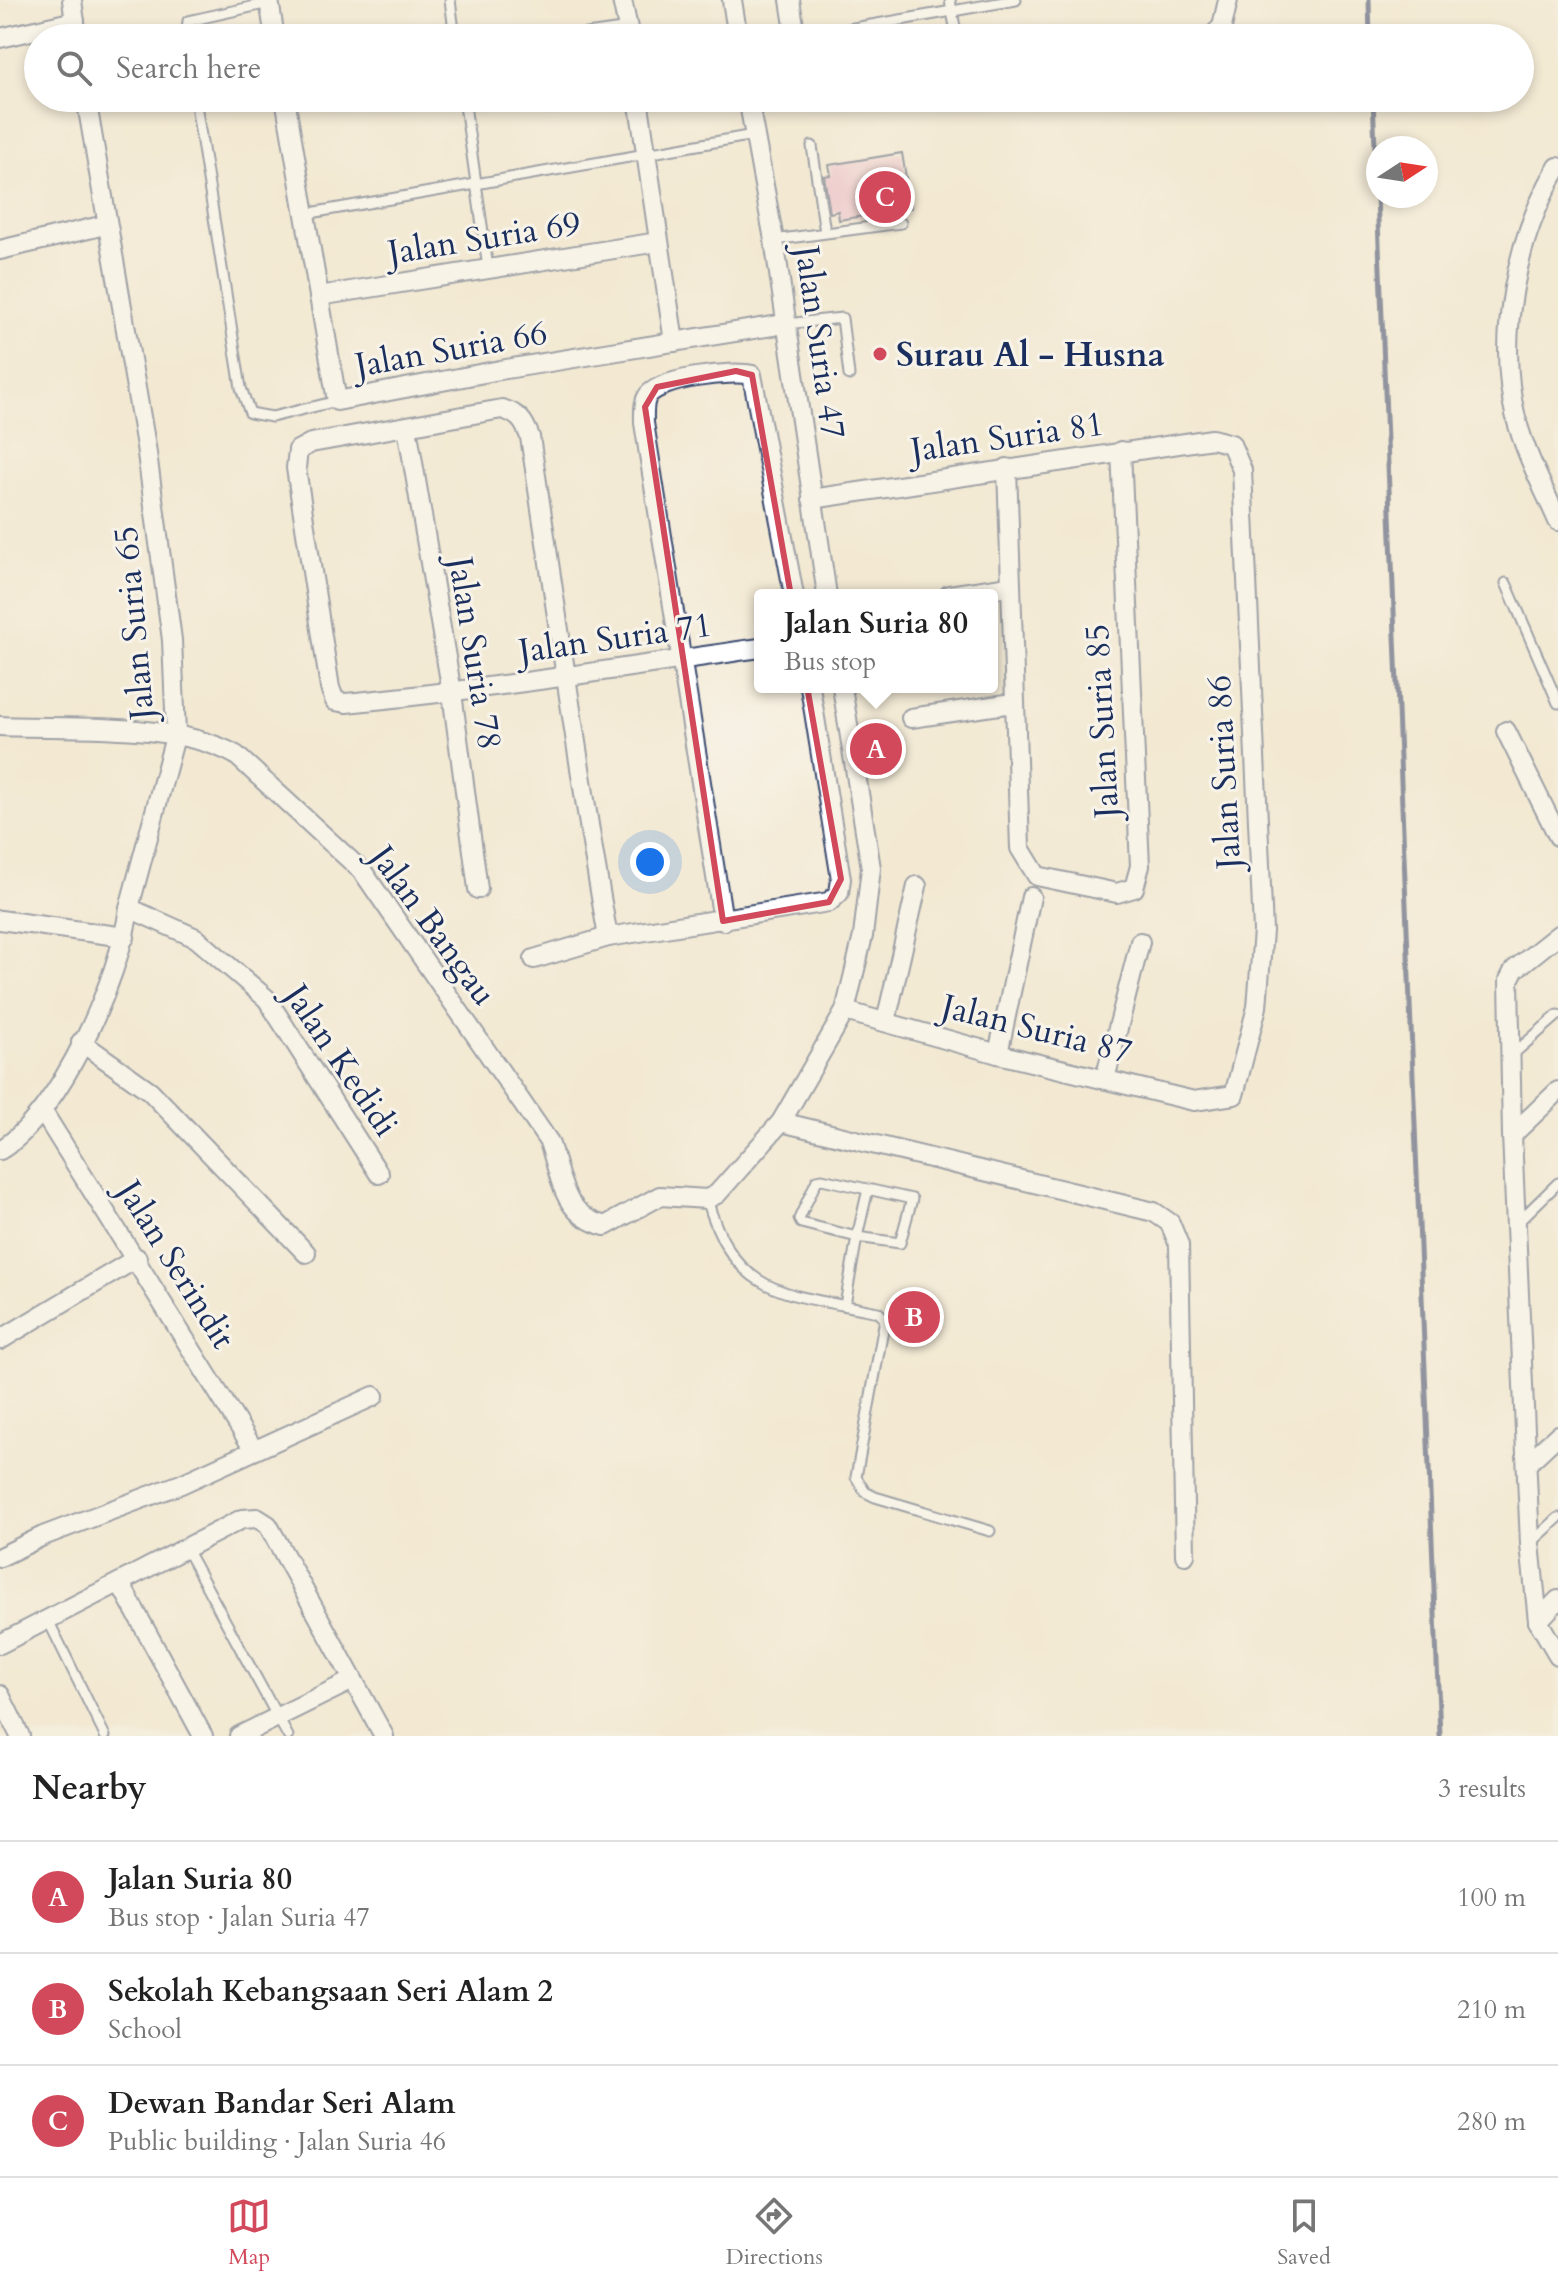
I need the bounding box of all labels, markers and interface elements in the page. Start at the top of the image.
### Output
search box [24,24,1534,112]
icon: search [52,46,96,90]
text: Search here [116,48,261,89]
north arrow [1366,136,1438,208]
pin: C [859,167,911,227]
street label: Jalan Suria 69 [380,200,584,277]
street label: Jalan Suria 47 [783,238,856,442]
street label: Jalan Suria 66 [347,309,551,389]
place label: Surau Al - Husna [896,332,1165,378]
marker: Surau Al - Husna [871,345,889,363]
street label: Jalan Suria 81 [903,401,1107,474]
street label: Jalan Suria 65 [103,524,166,727]
street label: Jalan Suria 78 [436,549,513,753]
popup [754,589,998,693]
street label: Jalan Suria 71 [511,602,715,675]
text: Jalan Suria 80 [784,603,968,644]
street label: Jalan Suria 85 [1074,623,1130,824]
text: Bus stop [784,644,876,679]
street label: Jalan Suria 86 [1196,674,1252,875]
pin: A [850,719,902,779]
street label: Jalan Bangau [357,832,507,1015]
your location [630,842,670,882]
street label: Jalan Kedidi [271,971,409,1146]
street label: Jalan Suria 87 [932,982,1137,1075]
street label: Jalan Serindit [104,1167,246,1358]
pin: B [888,1287,940,1347]
text: Nearby [32,1765,147,1811]
text: 3 results [1438,1771,1526,1806]
text: Jalan Suria 80 [108,1859,292,1900]
text: A [48,1880,68,1915]
text: 100 m [1457,1880,1526,1915]
text: Bus stop · Jalan Suria 47 [108,1900,370,1935]
text: Sekolah Kebangsaan Seri Alam 2 [108,1971,553,2012]
text: B [49,1992,67,2027]
text: 210 m [1457,1992,1526,2027]
text: School [108,2012,182,2047]
text: Dewan Bandar Seri Alam [108,2083,455,2124]
text: C [48,2104,68,2139]
text: 280 m [1457,2104,1526,2139]
text: Public building · Jalan Suria 46 [108,2124,446,2159]
tab: Map [227,2194,271,2272]
tab: Directions [726,2194,823,2272]
tab: Saved [1277,2194,1331,2272]

